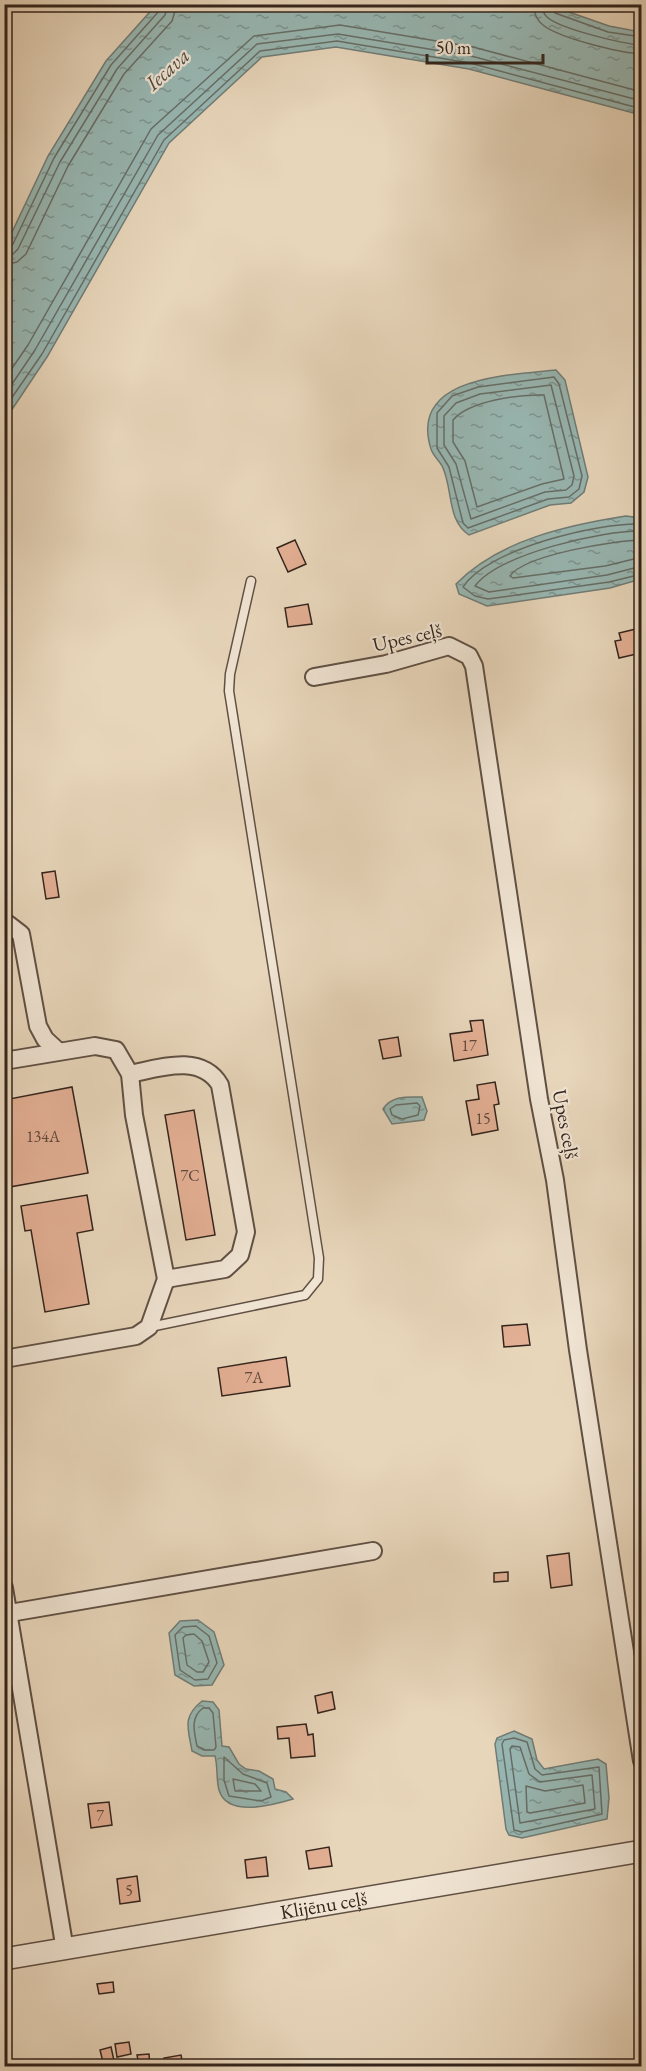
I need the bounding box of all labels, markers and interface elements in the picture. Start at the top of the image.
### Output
scale bar [427,27,542,65]
text: 50 m [436,36,471,59]
water label: Iecava [138,42,195,97]
street label: Upes ceļš [370,616,444,658]
house number: 17 [461,1035,477,1056]
street label: Upes ceļš [547,1087,585,1161]
house number: 15 [475,1108,491,1129]
house number: 134A [26,1126,61,1147]
house number: 7C [180,1165,200,1186]
house number: 7A [245,1367,264,1388]
house number: 7 [96,1805,104,1826]
house number: 5 [125,1880,133,1901]
street label: Klijēnu ceļš [278,1885,369,1925]

